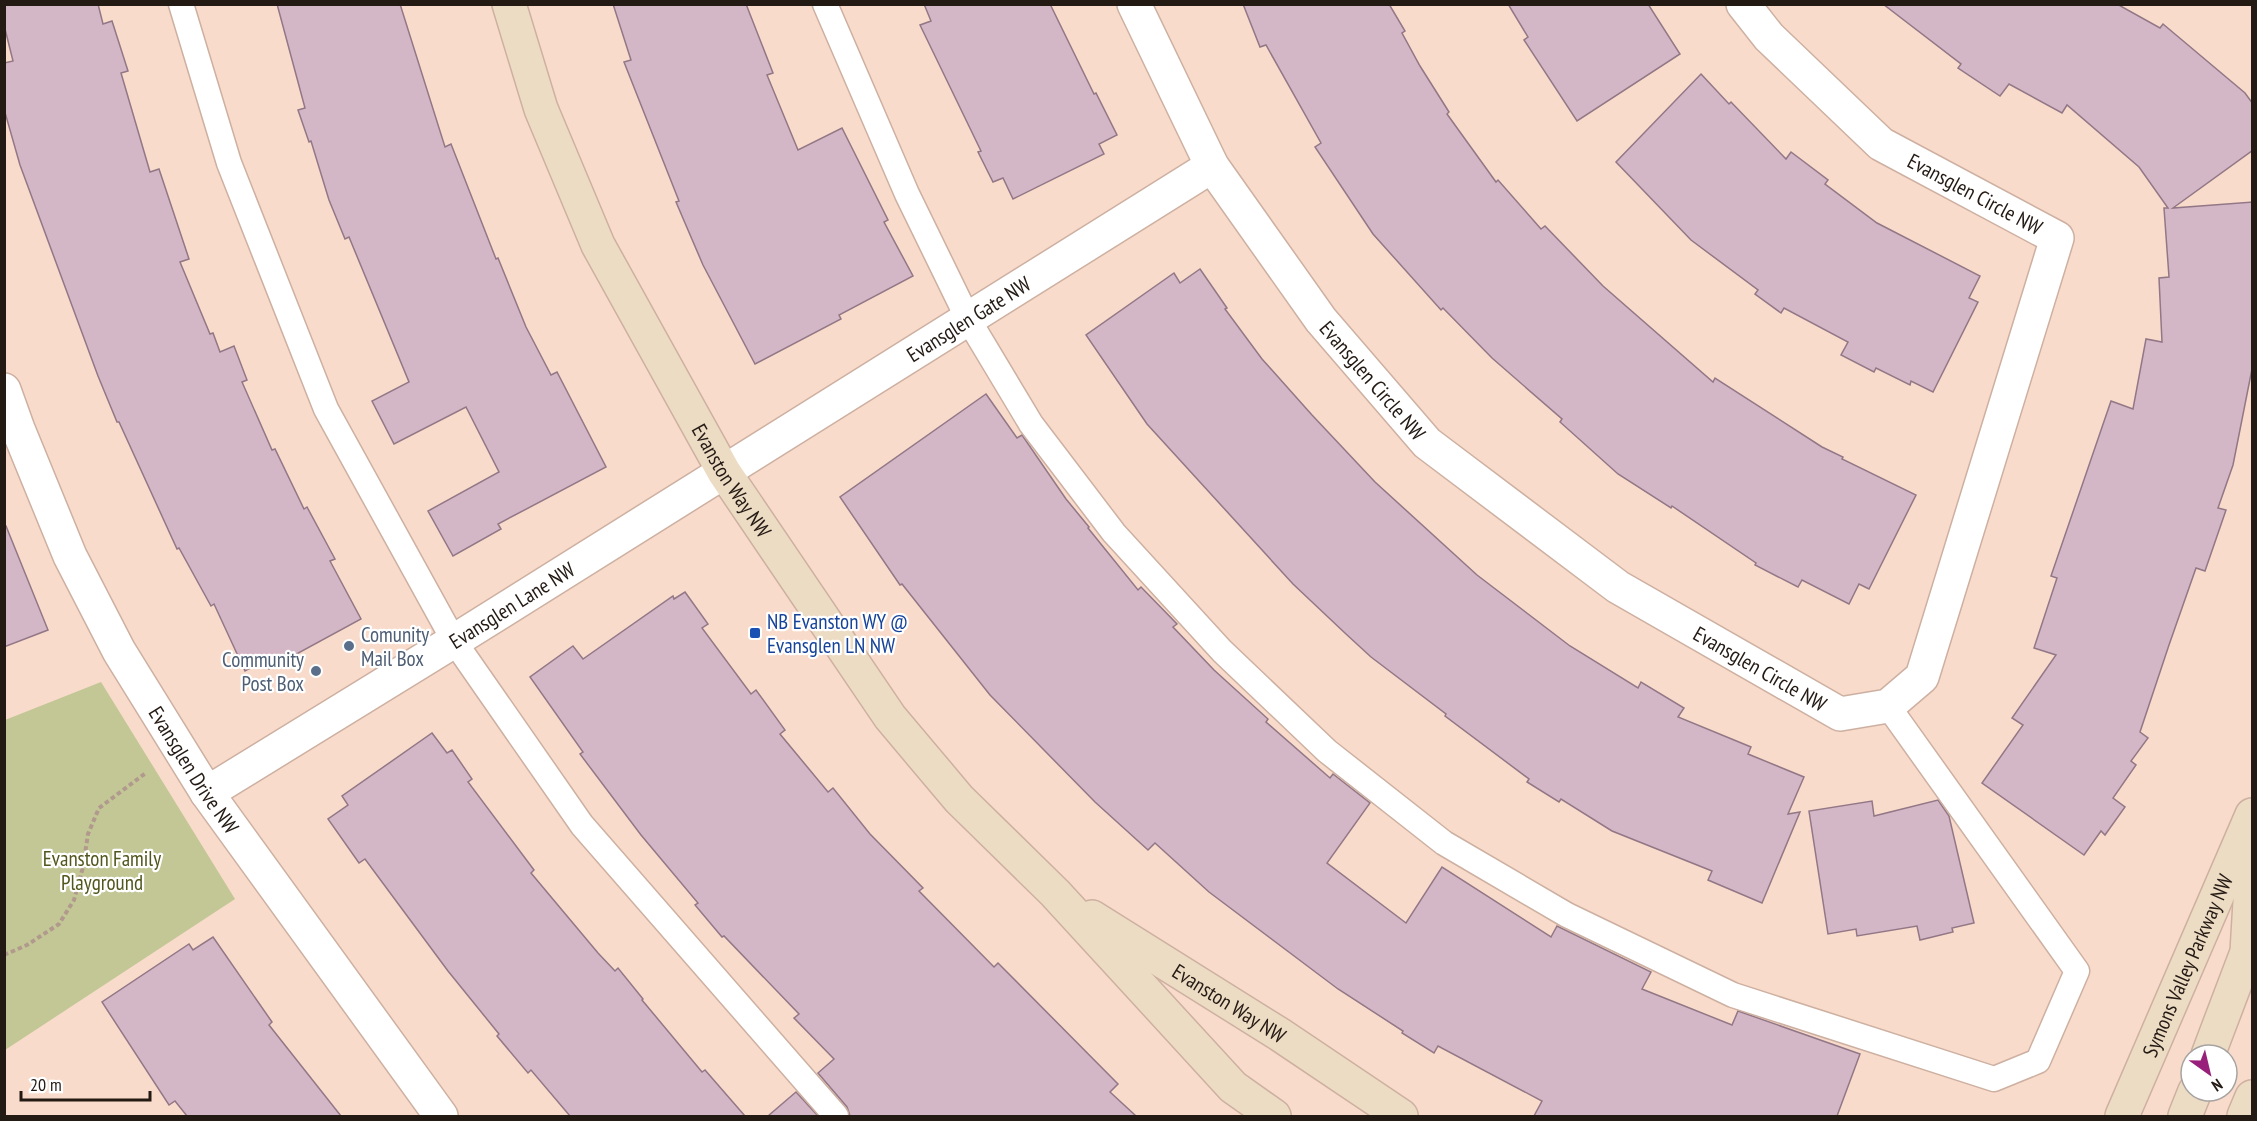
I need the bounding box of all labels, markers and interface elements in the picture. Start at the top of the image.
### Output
street label: Evansglen Circle NW [1903,147,2047,241]
street label: Evansglen Gate NW [901,270,1035,368]
street label: Evansglen Circle NW [1314,315,1432,446]
street label: Evanston Way NW [686,419,778,542]
street label: Evansglen Lane NW [444,556,579,654]
place label: NB Evanston WY @ Evansglen LN NW [767,608,908,659]
street label: Evansglen Circle NW [1689,620,1832,717]
place label: Comunity Mail Box [361,621,429,672]
marker: NB Evanston WY @ Evansglen LN NW [748,626,762,640]
marker: Comunity Mail Box [342,639,356,653]
place label: Community Post Box [222,646,304,697]
marker: Community Post Box [309,664,323,678]
street label: Evansglen Drive NW [143,701,245,839]
park label: Evanston Family Playground [43,845,161,896]
street label: Symons Valley Parkway NW [2136,870,2238,1061]
street label: Evanston Way NW [1168,957,1291,1049]
north arrow [2179,1043,2239,1103]
scale bar [21,1064,150,1102]
text: 20 m [30,1073,62,1096]
text: N [2208,1075,2227,1096]

